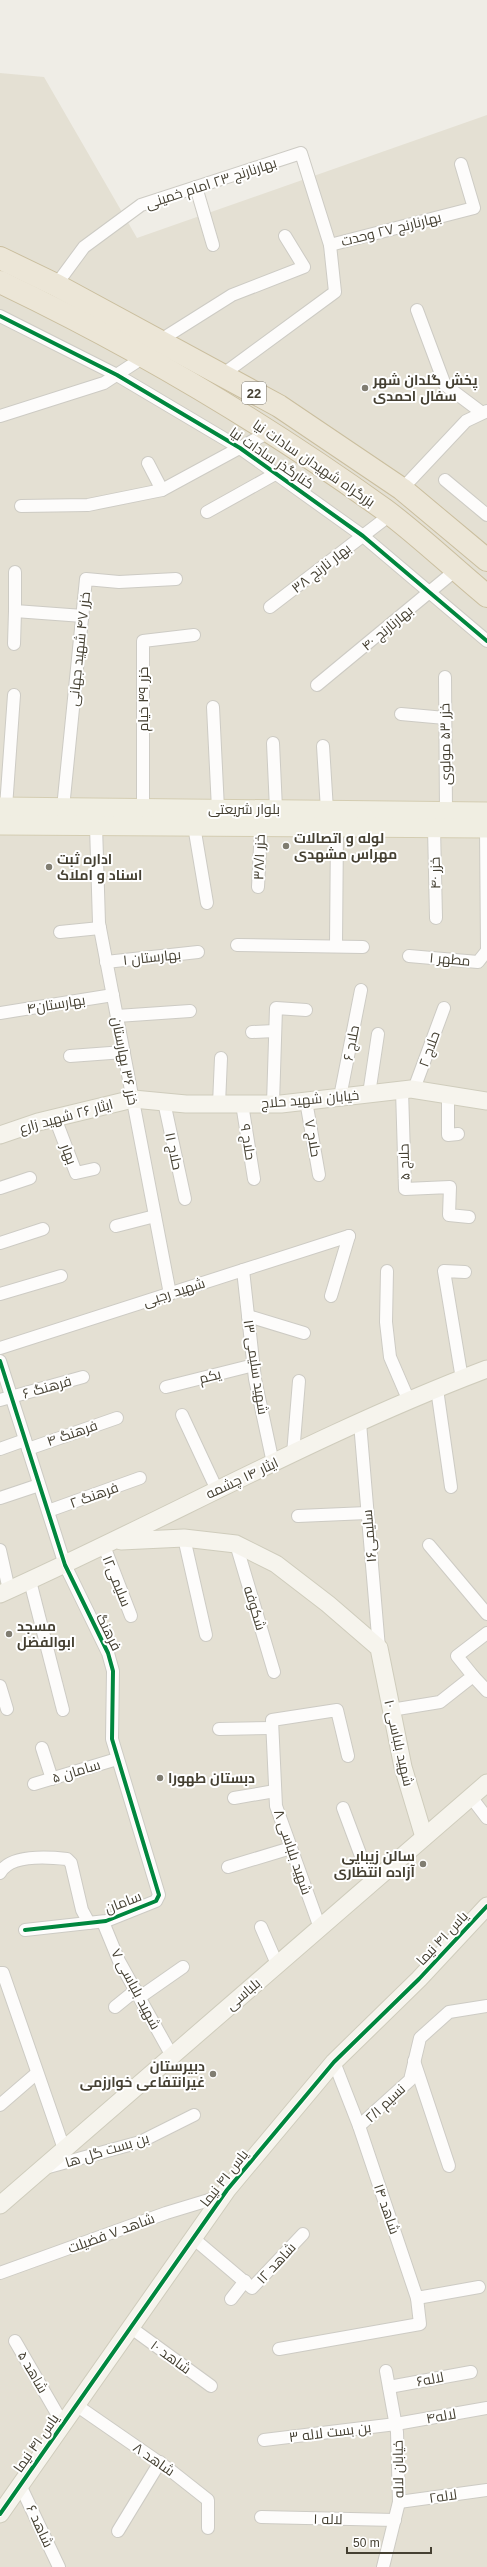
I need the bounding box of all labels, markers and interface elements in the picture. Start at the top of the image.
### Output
street label: بهارنارنج ۲۳ امام خمینی [143,154,279,214]
street label: بهارنارنج ۲۷ وحدت [339,209,443,250]
place label: پخش گلدان شهر سفال احمدی [372,372,478,405]
road number: 22 [242,382,266,404]
marker: پخش گلدان شهر سفال احمدی [360,383,370,393]
street label: بزرگراه شهیدان سادات نیا [250,416,378,510]
street label: کنارگذر سادات نیا [227,424,317,492]
street label: بهار نارنج ۳۸ [288,540,354,597]
street label: خزر ۴۷ شهید جهانی [65,591,93,707]
street label: بهارنارنج ۴۰ [358,602,416,655]
street label: خزر ۴۹ خیام [135,667,153,731]
street label: خزر ۵۳ مولوی [436,703,454,785]
street label: بلوار شریعتی [208,801,280,817]
place label: لوله و اتصالات مهراس مشهدی [294,830,397,863]
street label: خزر ۳۸/۱ [250,834,268,880]
marker: لوله و اتصالات مهراس مشهدی [281,841,291,851]
place label: اداره ثبت اسناد و املاک [57,851,142,884]
street label: خزر ۴۰ [427,857,443,889]
marker: اداره ثبت اسناد و املاک [44,862,54,872]
street label: بهارستان ۱ [122,946,182,968]
street label: مطهر ۱ [429,949,471,969]
street label: بهارستان۴ [25,991,87,1017]
street label: خزر ۳۶ بهارستان [109,1016,141,1106]
street label: حلاج ۶ [340,1024,363,1062]
street label: حلاج ۲ [415,1029,444,1069]
street label: خیابان شهید حلاج [260,1087,360,1112]
street label: ایثار ۲۶ شهید زارع [17,1096,115,1137]
street label: حلاج ۷ [301,1118,324,1158]
street label: حلاج ۹ [236,1123,259,1161]
street label: حلاج ۱۱ [161,1131,186,1171]
street label: بهار [58,1141,80,1167]
street label: حلاج ۵ [395,1143,414,1181]
street label: شهید رجبی [141,1274,207,1310]
street label: شهید سلیمی ۱۳ [241,1318,271,1416]
street label: یکم [197,1365,223,1388]
street label: فرهنگ ۶ [21,1372,73,1402]
street label: فرهنگ ۴ [45,1417,99,1449]
street label: ایثار ۱۴ چشمه [203,1454,282,1504]
street label: فرهنگ ۲ [67,1479,121,1511]
street label: سلیمی۱۶ [359,1509,379,1563]
street label: سلیمی۱۲ [100,1553,134,1609]
street label: شکوفه [241,1584,269,1632]
street label: فرهنگ [93,1611,125,1653]
place label: مسجد ابوالفضل [17,1618,75,1651]
marker: مسجد ابوالفضل [4,1629,14,1639]
street label: شهید بلباسی ١٠ [381,1698,417,1788]
street label: سامان ۵ [50,1756,102,1786]
place label: دبستان طهورا [168,1770,255,1787]
marker: دبستان طهورا [155,1773,165,1783]
street label: شهید بلباسی ۸ [271,1807,315,1897]
place label: سالن زیبایی آزاده انتظاری [334,1848,416,1881]
marker: سالن زیبایی آزاده انتظاری [418,1859,428,1869]
street label: سامان [102,1888,144,1916]
street label: یاس ۴۱ نیما [413,1908,471,1968]
street label: شهید بلباسی ۷ [108,1946,164,2032]
street label: بلباسی [223,1975,263,2013]
place label: دبیرستان غیرانتفاعی خوارزمی [80,2058,205,2091]
marker: دبیرستان غیرانتفاعی خوارزمی [208,2069,218,2079]
street label: نسیم ۲/۱ [362,2081,410,2127]
street label: بن بست گل ها [63,2130,151,2170]
street label: یاس ۴۱ نیما [197,2146,251,2210]
street label: شاهد ۱۴ [371,2182,403,2236]
street label: شاهد ۷ فضیلت [65,2210,157,2256]
street label: شاهد ۱۲ [253,2239,299,2287]
street label: شاهد ۱۰ [148,2337,194,2377]
street label: شاهد ۵ [15,2348,51,2396]
street label: لاله۶ [415,2369,445,2389]
street label: لاله۴ [425,2405,457,2427]
street label: یاس ۴۱ نیما [10,2410,62,2475]
street label: بن بست لاله ۳ [288,2419,372,2445]
street label: شاهد ۸ [130,2439,178,2479]
street label: خیابان لاله [389,2440,407,2498]
street label: لاله۲ [428,2486,458,2506]
street label: شاهد ۶ [23,2502,57,2550]
street label: لاله ۱ [313,2511,343,2527]
scale bar [347,2529,431,2555]
text: 50 m [353,2536,380,2550]

